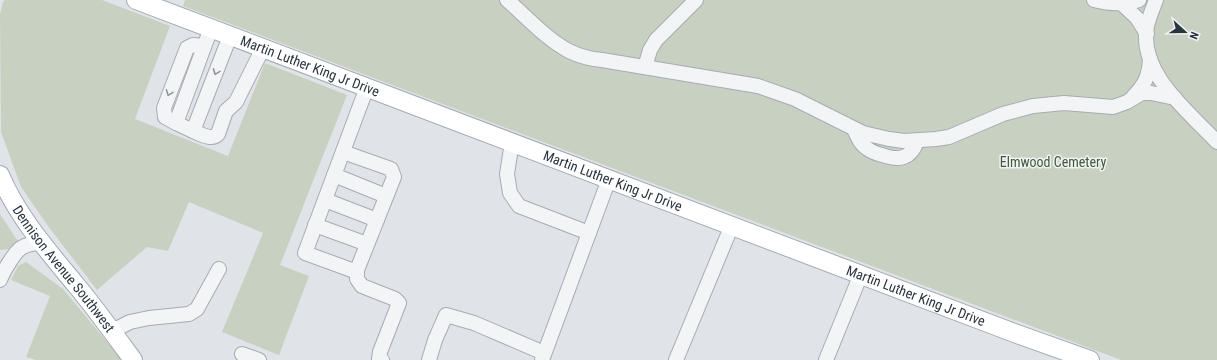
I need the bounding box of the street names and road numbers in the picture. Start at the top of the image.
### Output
street label: Martin Luther King Jr Drive [238,32,382,100]
street label: Martin Luther King Jr Drive [541,147,685,215]
street label: Dennison Avenue Southwest [10,202,118,336]
street label: Martin Luther King Jr Drive [844,262,988,329]

